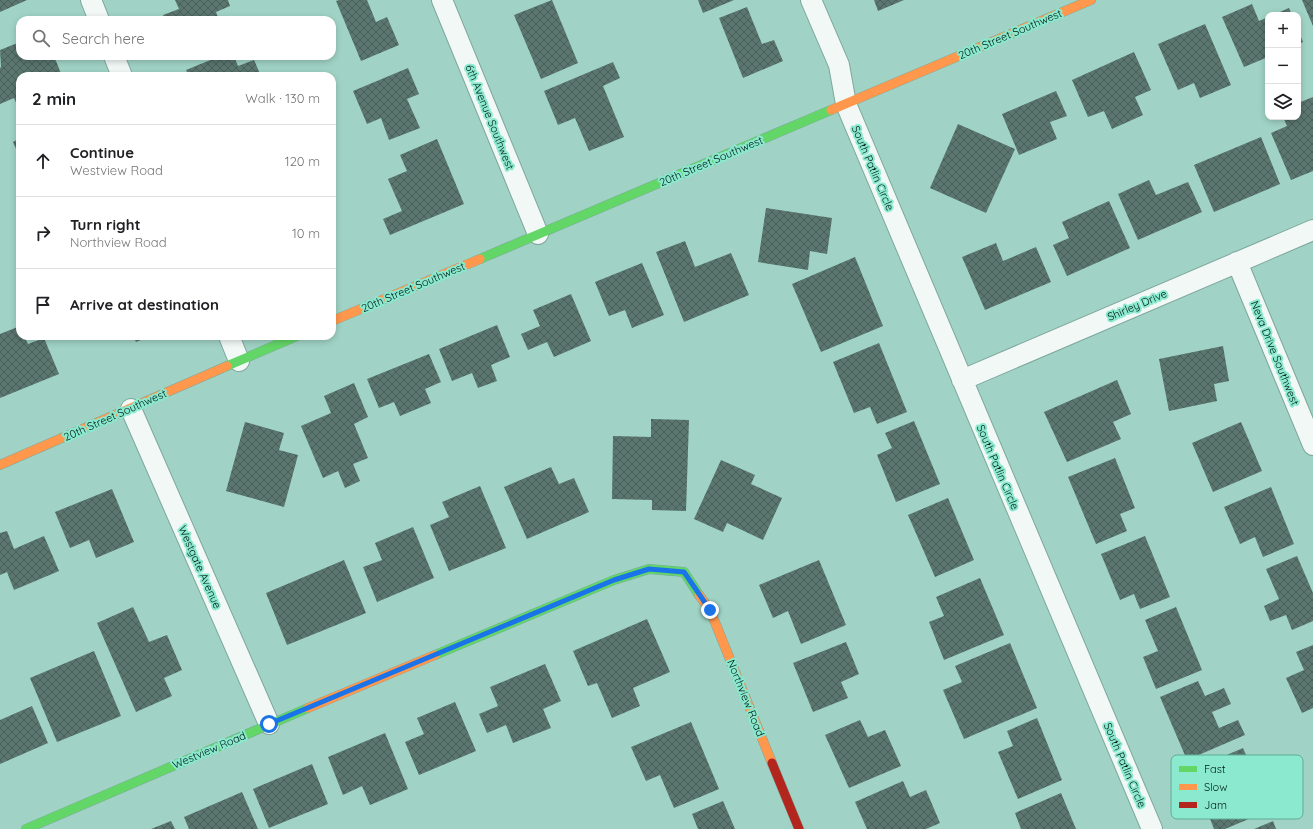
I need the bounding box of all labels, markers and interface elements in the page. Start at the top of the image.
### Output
street label: 20th Street Southwest [956,6,1064,62]
map controls [1265,12,1301,120]
button: + [1265,12,1301,48]
search box [16,16,336,60]
icon: search [30,27,52,49]
text: Search here [62,29,145,48]
button: − [1265,48,1301,84]
street label: 6th Avenue Southwest [463,62,518,172]
button: layers [1265,84,1301,120]
text: 2 min [32,88,76,109]
text: Walk · 130 m [245,90,320,106]
street label: South Patlin Circle [849,123,897,213]
street label: 20th Street Southwest [657,133,765,189]
text: Continue [70,143,134,162]
icon: ahead [32,150,54,172]
text: 120 m [285,153,320,169]
text: Westview Road [70,162,163,178]
text: Turn right [70,215,141,234]
icon: right [32,222,54,244]
text: 10 m [292,225,320,241]
text: Northview Road [70,234,167,250]
street label: 20th Street Southwest [359,259,467,315]
street label: Shirley Drive [1105,286,1169,324]
icon: arrive [32,294,54,316]
text: Arrive at destination [70,295,219,314]
street label: Neva Drive Southwest [1248,299,1302,408]
street label: 20th Street Southwest [61,386,169,444]
street label: South Patlin Circle [974,422,1022,512]
street label: Westgate Avenue [175,523,225,611]
route end [701,601,719,619]
street label: Northview Road [724,657,768,739]
route start [260,715,278,733]
street label: South Patlin Circle [1101,720,1149,810]
street label: Westview Road [170,728,248,772]
legend [1171,755,1303,819]
text: Fast [1204,762,1226,776]
text: Slow [1204,780,1228,794]
text: Jam [1204,798,1227,812]

